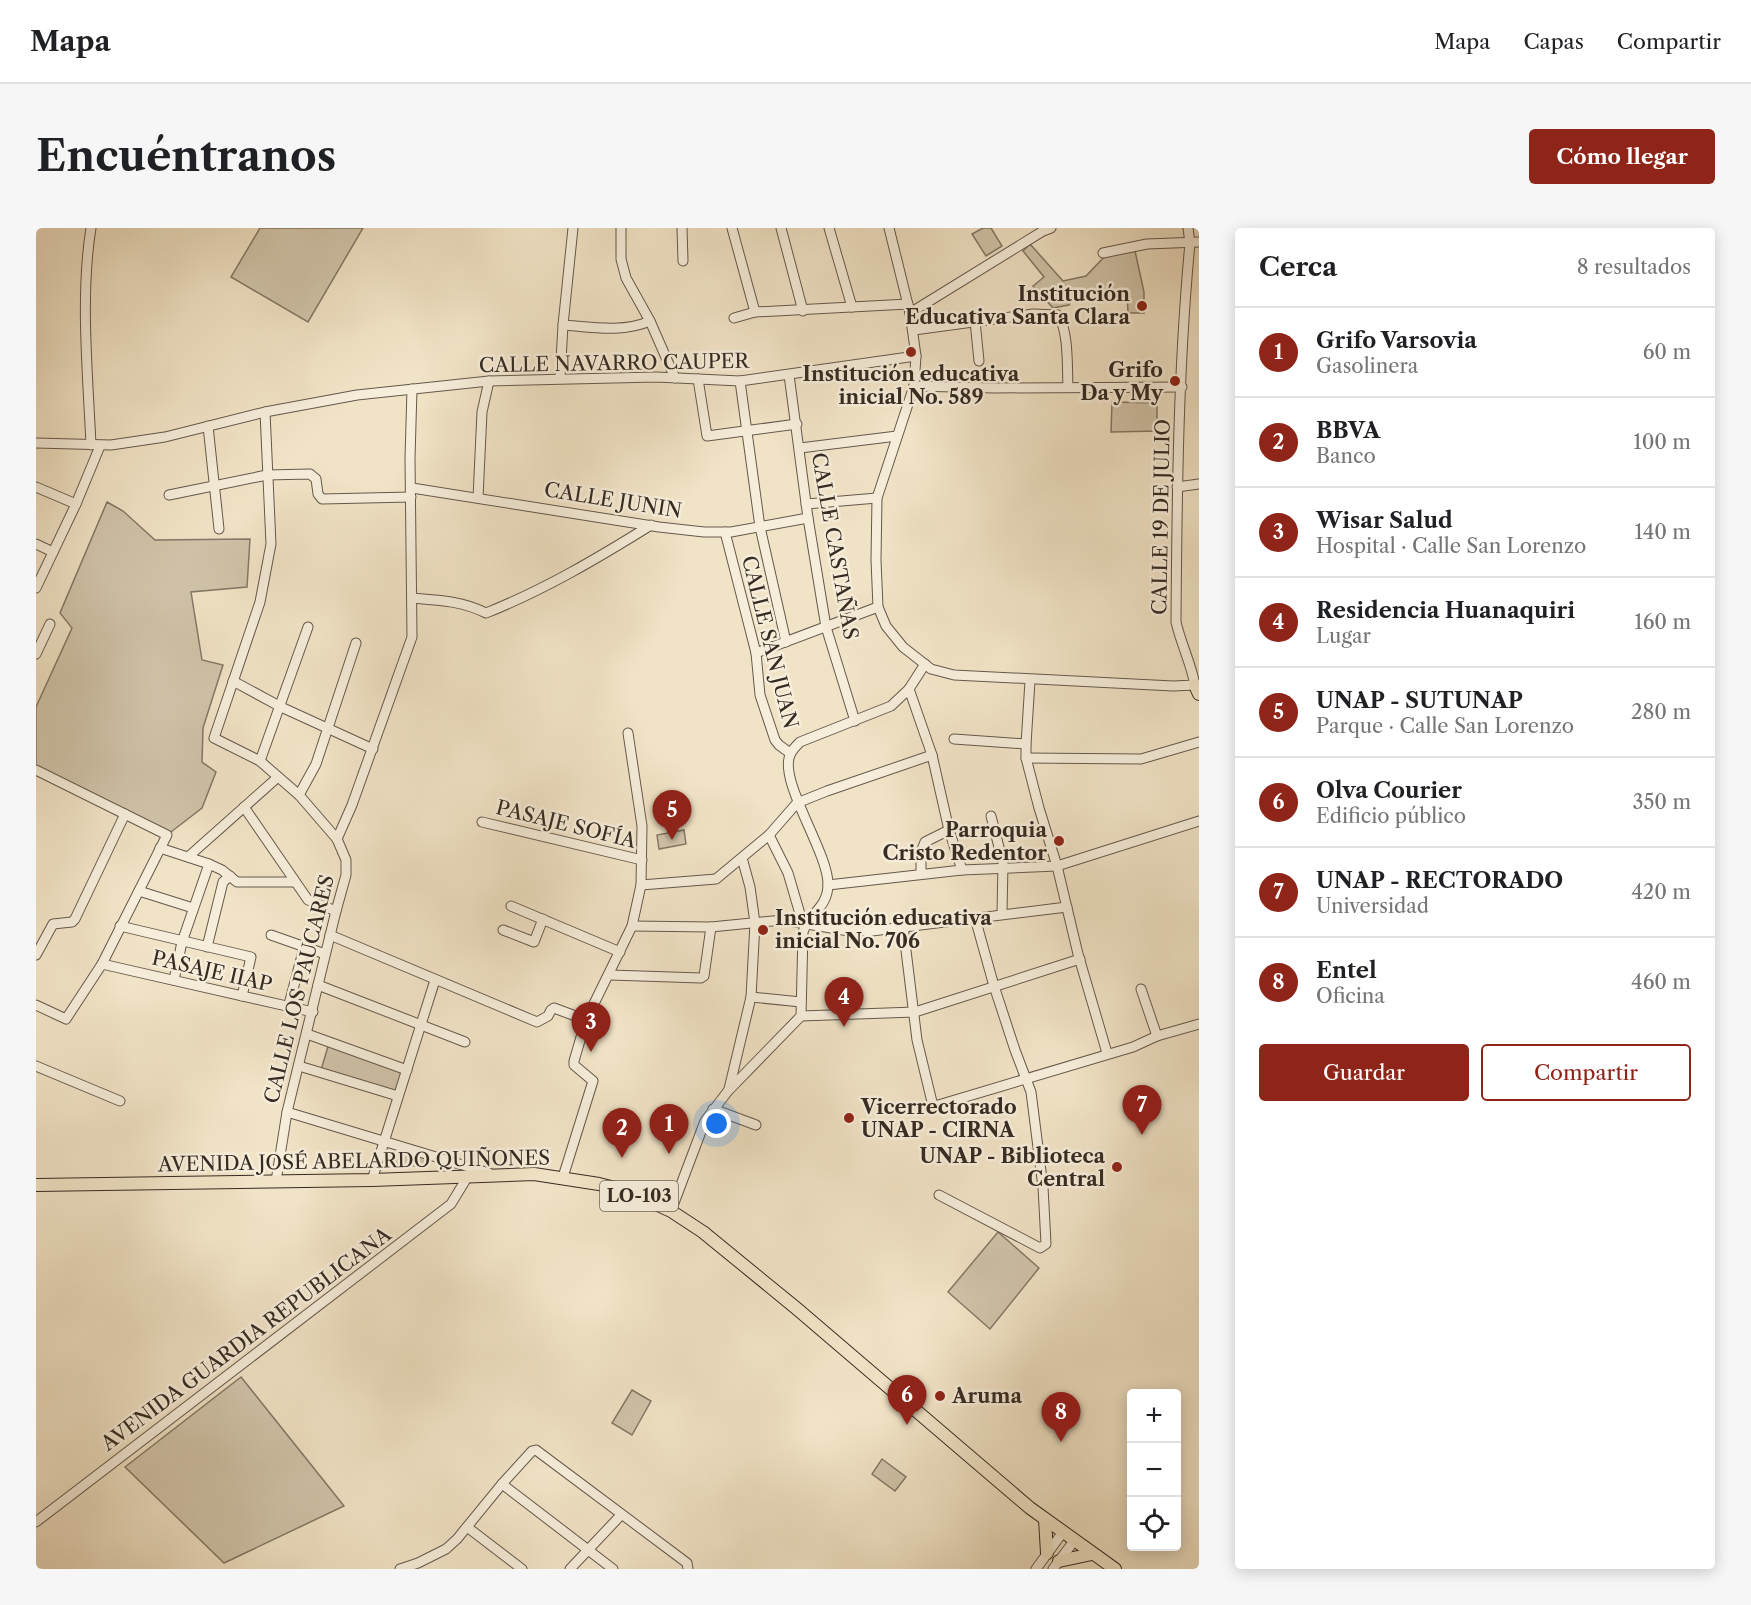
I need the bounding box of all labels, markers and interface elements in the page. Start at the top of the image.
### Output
text: Mapa [30,24,111,58]
text: Mapa [1434,29,1490,54]
text: Capas [1523,29,1584,54]
text: Compartir [1617,29,1721,54]
button: Cómo llegar [1529,129,1715,184]
text: Encuéntranos [36,130,336,182]
text: Cerca [1259,251,1337,283]
text: 8 resultados [1577,255,1691,279]
place label: Institución Educativa Santa Clara [905,282,1130,329]
marker: Institución Educativa Santa Clara [1135,299,1149,313]
text: Grifo Varsovia [1316,327,1477,354]
text: 1 [1274,340,1283,364]
text: 60 m [1643,340,1691,364]
marker: Institución educativa inicial No. 589 [904,345,918,359]
street label: CALLE NAVARRO CAUPER [479,349,751,377]
text: Gasolinera [1316,354,1418,378]
place label: Grifo Da y My [1080,358,1164,405]
place label: Institución educativa inicial No. 589 [803,362,1020,409]
marker: Grifo Da y My [1168,374,1182,388]
text: BBVA [1316,417,1380,444]
street label: CALLE 19 DE JULIO [1147,419,1175,615]
text: 2 [1273,430,1284,454]
text: 100 m [1633,430,1691,454]
text: Banco [1316,444,1376,468]
street label: CALLE CASTAÑAS [807,451,864,641]
street label: CALLE JUNIN [543,477,683,523]
text: Wisar Salud [1316,507,1453,534]
text: 3 [1273,520,1284,544]
text: 140 m [1634,520,1691,544]
text: Hospital · Calle San Lorenzo [1316,534,1586,558]
street label: CALLE SAN JUAN [737,553,803,731]
text: Residencia Huanaquiri [1316,597,1575,624]
text: 4 [1273,610,1284,634]
text: 160 m [1634,610,1691,634]
text: Lugar [1316,624,1371,648]
text: UNAP - SUTUNAP [1316,687,1523,714]
text: 5 [1273,700,1284,724]
text: 280 m [1631,700,1691,724]
text: Parque · Calle San Lorenzo [1316,714,1574,738]
text: Olva Courier [1316,777,1462,804]
pin: 5 [652,790,692,840]
text: 6 [1273,790,1284,814]
text: 350 m [1633,790,1691,814]
street label: PASAJE SOFÍA [494,794,640,853]
text: Edificio público [1316,804,1466,828]
place label: Parroquia Cristo Redentor [882,818,1047,865]
marker: Parroquia Cristo Redentor [1052,834,1066,848]
text: UNAP - RECTORADO [1316,867,1563,894]
street label: CALLE LOS PAUCARES [259,872,339,1106]
text: 7 [1273,880,1284,904]
text: 420 m [1631,880,1691,904]
text: Universidad [1316,894,1429,918]
place label: Institución educativa inicial No. 706 [775,906,992,953]
marker: Institución educativa inicial No. 706 [756,923,770,937]
street label: PASAJE IIAP [150,946,274,996]
text: Entel [1316,957,1377,984]
text: 8 [1272,970,1285,994]
text: 460 m [1631,970,1691,994]
pin: 4 [824,978,864,1027]
text: Oficina [1316,984,1385,1008]
pin: 3 [572,1002,610,1052]
button: Guardar [1259,1044,1469,1101]
button: Compartir [1481,1044,1691,1101]
pin: 7 [1122,1086,1162,1135]
place label: Vicerrectorado UNAP - CIRNA [860,1095,1017,1142]
pin: 1 [650,1104,688,1154]
pin: 2 [602,1108,642,1158]
your location [702,1109,731,1138]
marker: Vicerrectorado UNAP - CIRNA [842,1111,856,1125]
place label: UNAP - Biblioteca Central [920,1144,1105,1191]
street label: AVENIDA JOSÉ ABELARDO QUIÑONES [157,1145,550,1176]
marker: UNAP - Biblioteca Central [1110,1160,1124,1174]
road number: LO-103 [600,1181,678,1211]
street label: AVENIDA GUARDIA REPUBLICANA [96,1221,397,1456]
pin: 6 [888,1376,926,1425]
place label: Aruma [951,1384,1022,1408]
marker: Aruma [933,1389,947,1403]
map controls [1127,1389,1181,1551]
button: + [1127,1389,1181,1443]
pin: 8 [1042,1392,1080,1442]
button: − [1127,1443,1181,1497]
button: locate [1127,1497,1181,1551]

